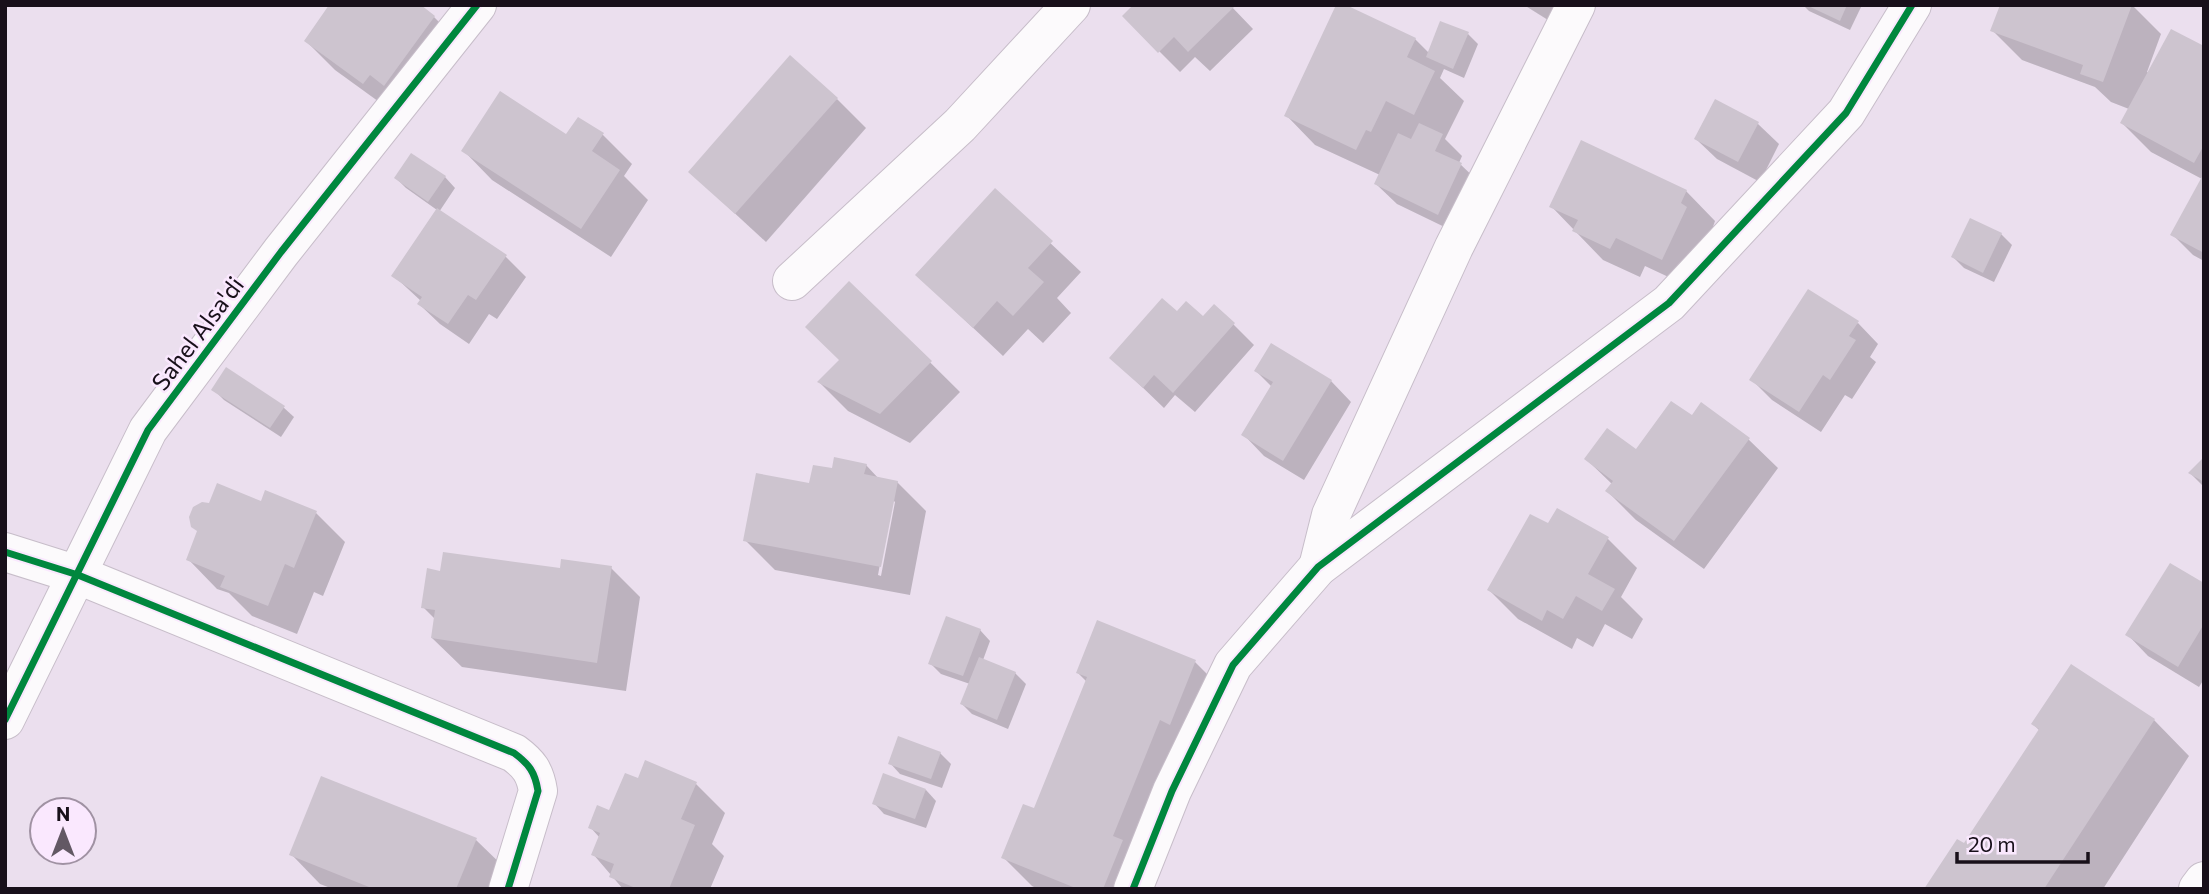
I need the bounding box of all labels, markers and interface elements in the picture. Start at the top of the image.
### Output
street label: Sahel Alsa'di [145,270,249,396]
north arrow [28,796,98,866]
text: N [56,802,70,825]
scale bar [1957,820,2088,864]
text: 20 m [1968,831,2016,856]

